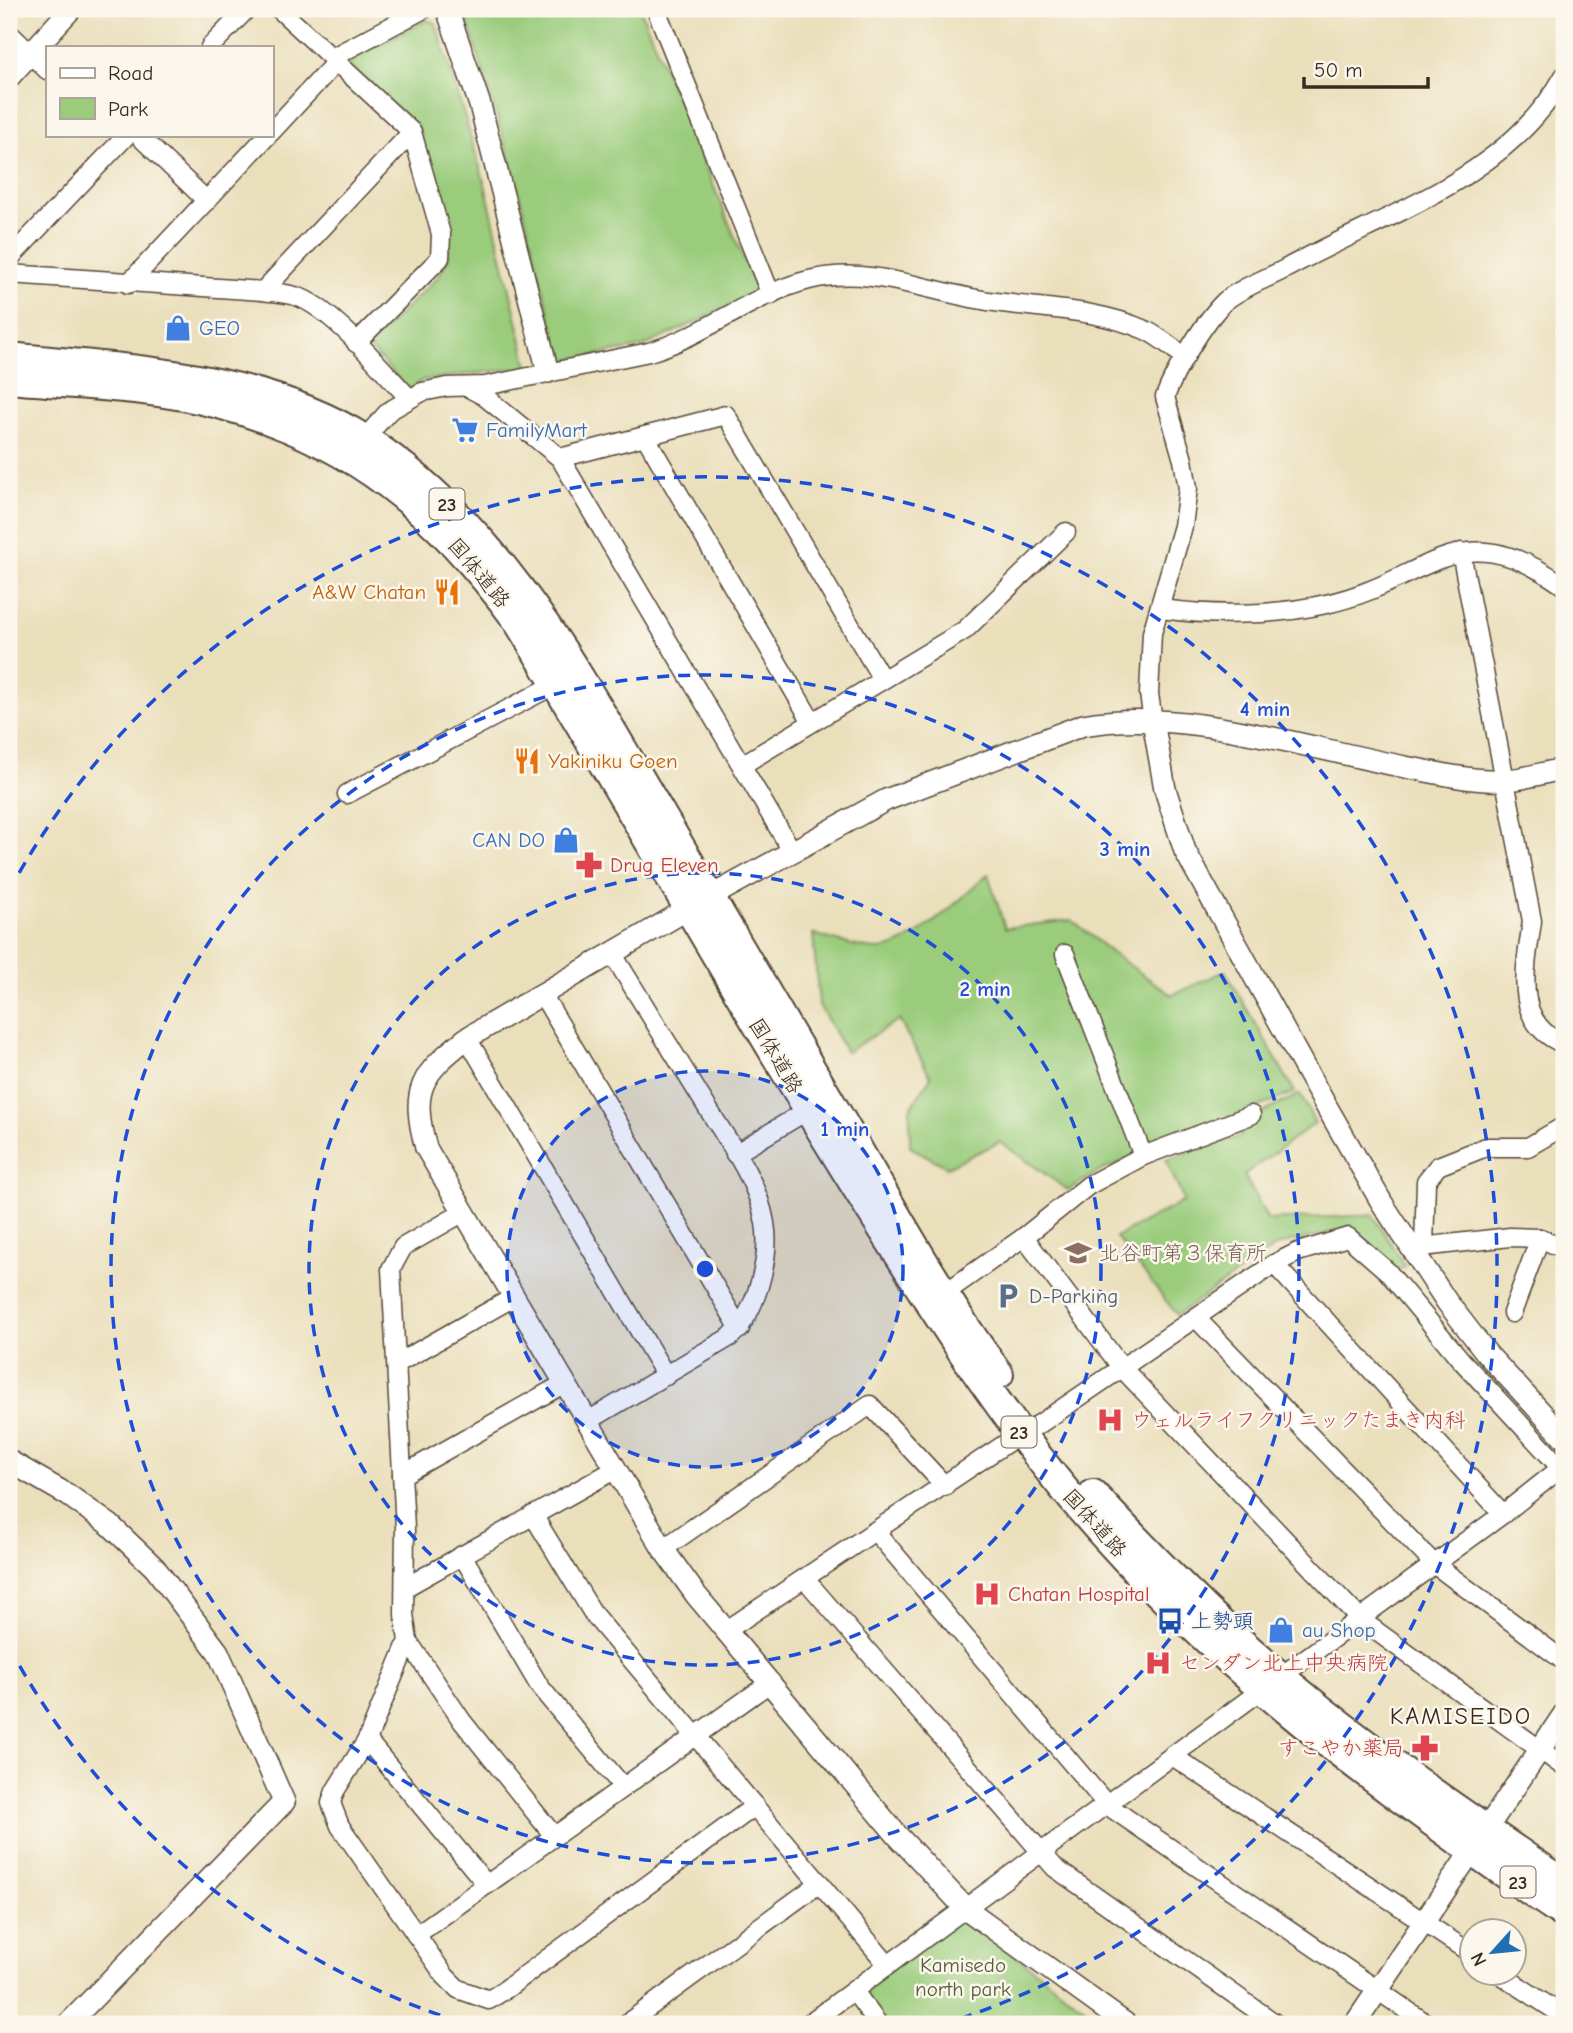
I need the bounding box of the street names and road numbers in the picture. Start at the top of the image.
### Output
road number: 23 [430,489,464,520]
street label: 国体道路 [443,533,515,613]
street label: 国体道路 [744,1014,808,1098]
road number: 23 [1002,1416,1036,1448]
street label: 国体道路 [1058,1484,1132,1562]
road number: 23 [1500,1866,1536,1898]

